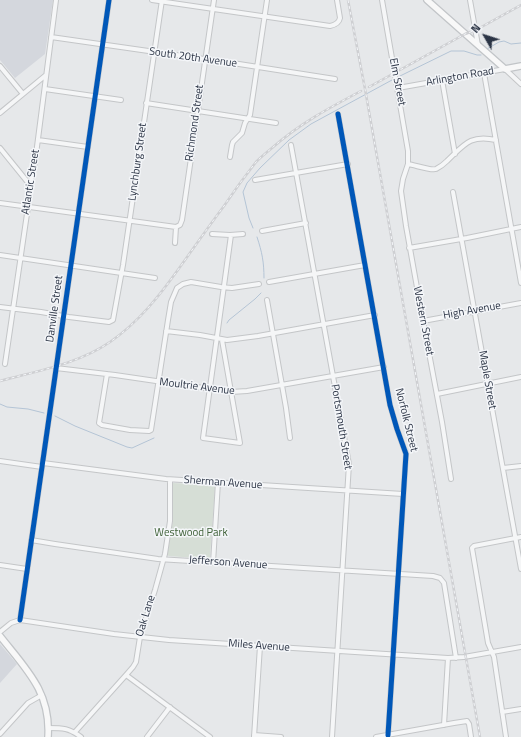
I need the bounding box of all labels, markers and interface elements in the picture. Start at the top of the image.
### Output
north arrow [465,16,505,56]
text: N [467,20,484,36]
street label: South 20th Avenue [148,45,238,71]
street label: Elm Street [386,57,408,107]
street label: Arlington Road [425,65,495,89]
street label: Richmond Street [183,84,207,162]
street label: Lynchburg Street [126,122,150,202]
street label: Atlantic Street [19,148,43,216]
street label: Danville Street [44,275,66,343]
street label: Western Street [410,285,436,357]
street label: High Avenue [442,299,502,323]
street label: Maple Street [475,350,499,410]
street label: Moultrie Avenue [159,376,235,398]
street label: Portsmouth Street [328,383,354,471]
street label: Norfolk Street [392,387,420,453]
street label: Sherman Avenue [183,474,263,492]
park label: Westwood Park [154,526,228,540]
street label: Jefferson Avenue [188,554,268,572]
street label: Oak Lane [133,594,159,638]
street label: Miles Avenue [228,637,290,655]

